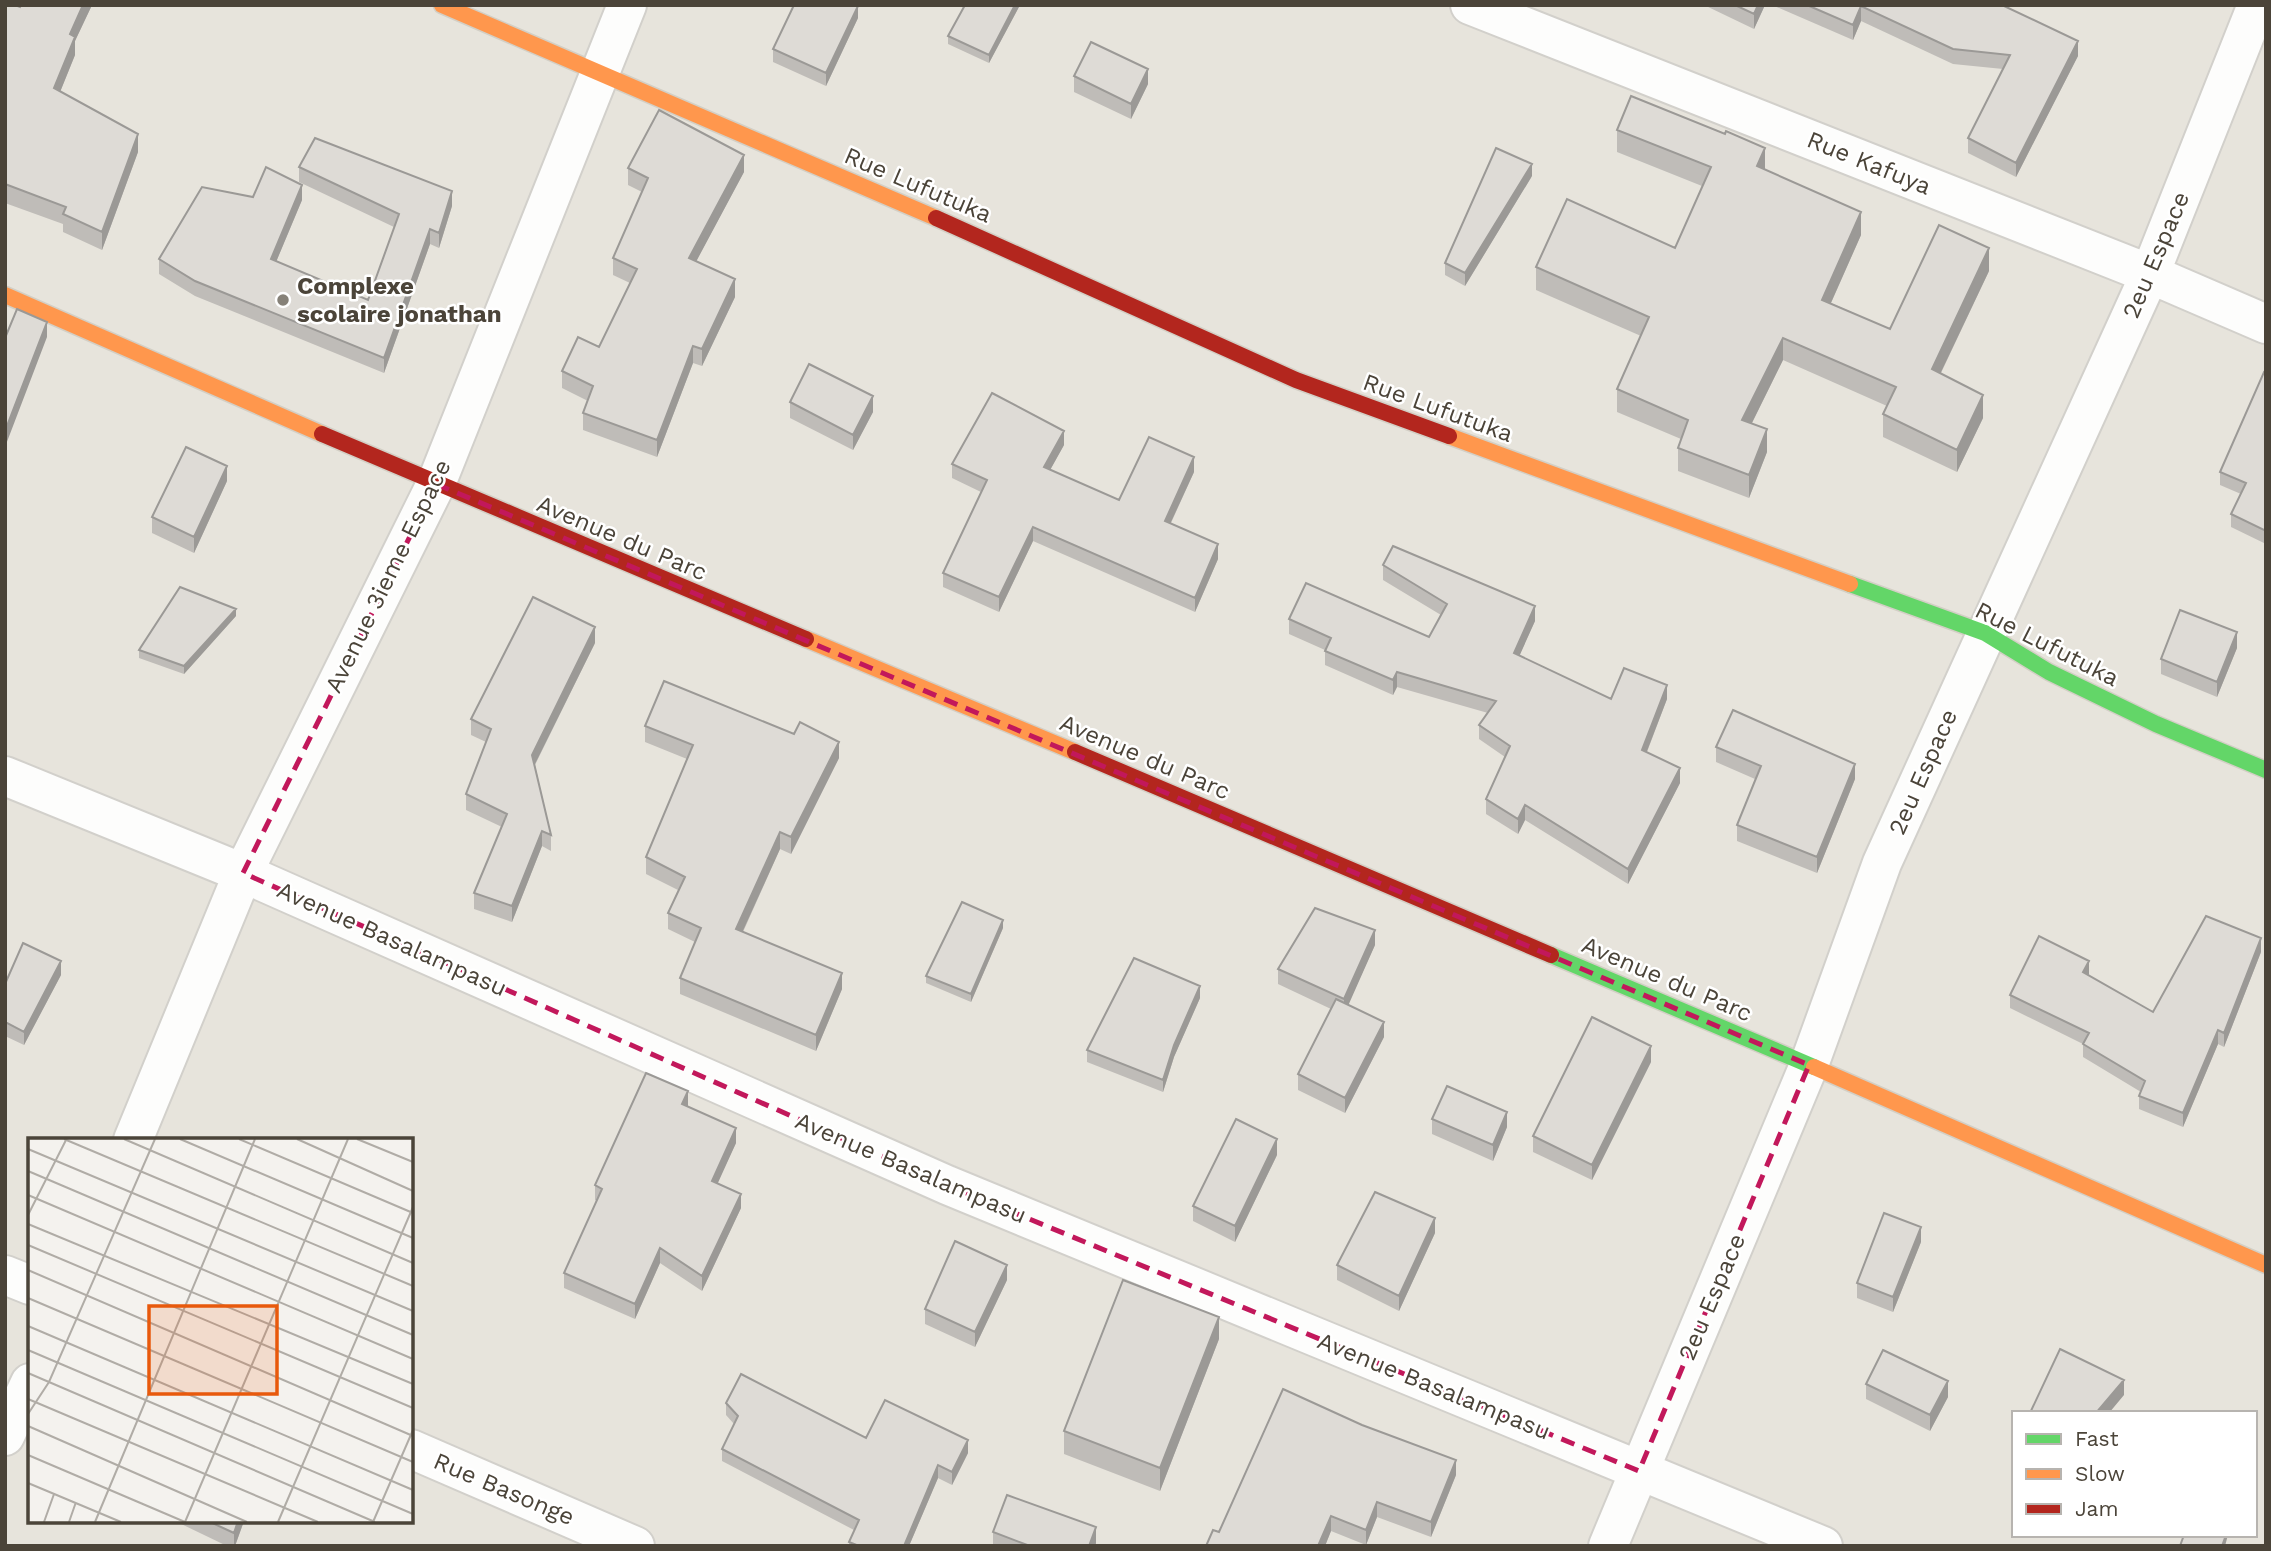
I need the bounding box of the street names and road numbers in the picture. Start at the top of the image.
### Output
street label: Rue Kafuya [1803,125,1935,201]
street label: Rue Lufutuka [840,141,996,229]
street label: 2eu Espace [2117,188,2195,322]
street label: Rue Lufutuka [1359,368,1517,448]
street label: Avenue 3ieme Espace [319,455,457,697]
street label: Avenue du Parc [533,490,711,586]
street label: Rue Lufutuka [1970,596,2124,692]
street label: 2eu Espace [1883,705,1963,839]
street label: Avenue du Parc [1056,709,1234,805]
street label: Avenue Basalampasu [273,876,511,1002]
street label: Avenue du Parc [1578,931,1756,1027]
street label: Avenue Basalampasu [791,1107,1031,1229]
street label: 2eu Espace [1673,1230,1751,1364]
street label: Avenue Basalampasu [1314,1326,1554,1446]
street label: Rue Basonge [429,1447,579,1531]

